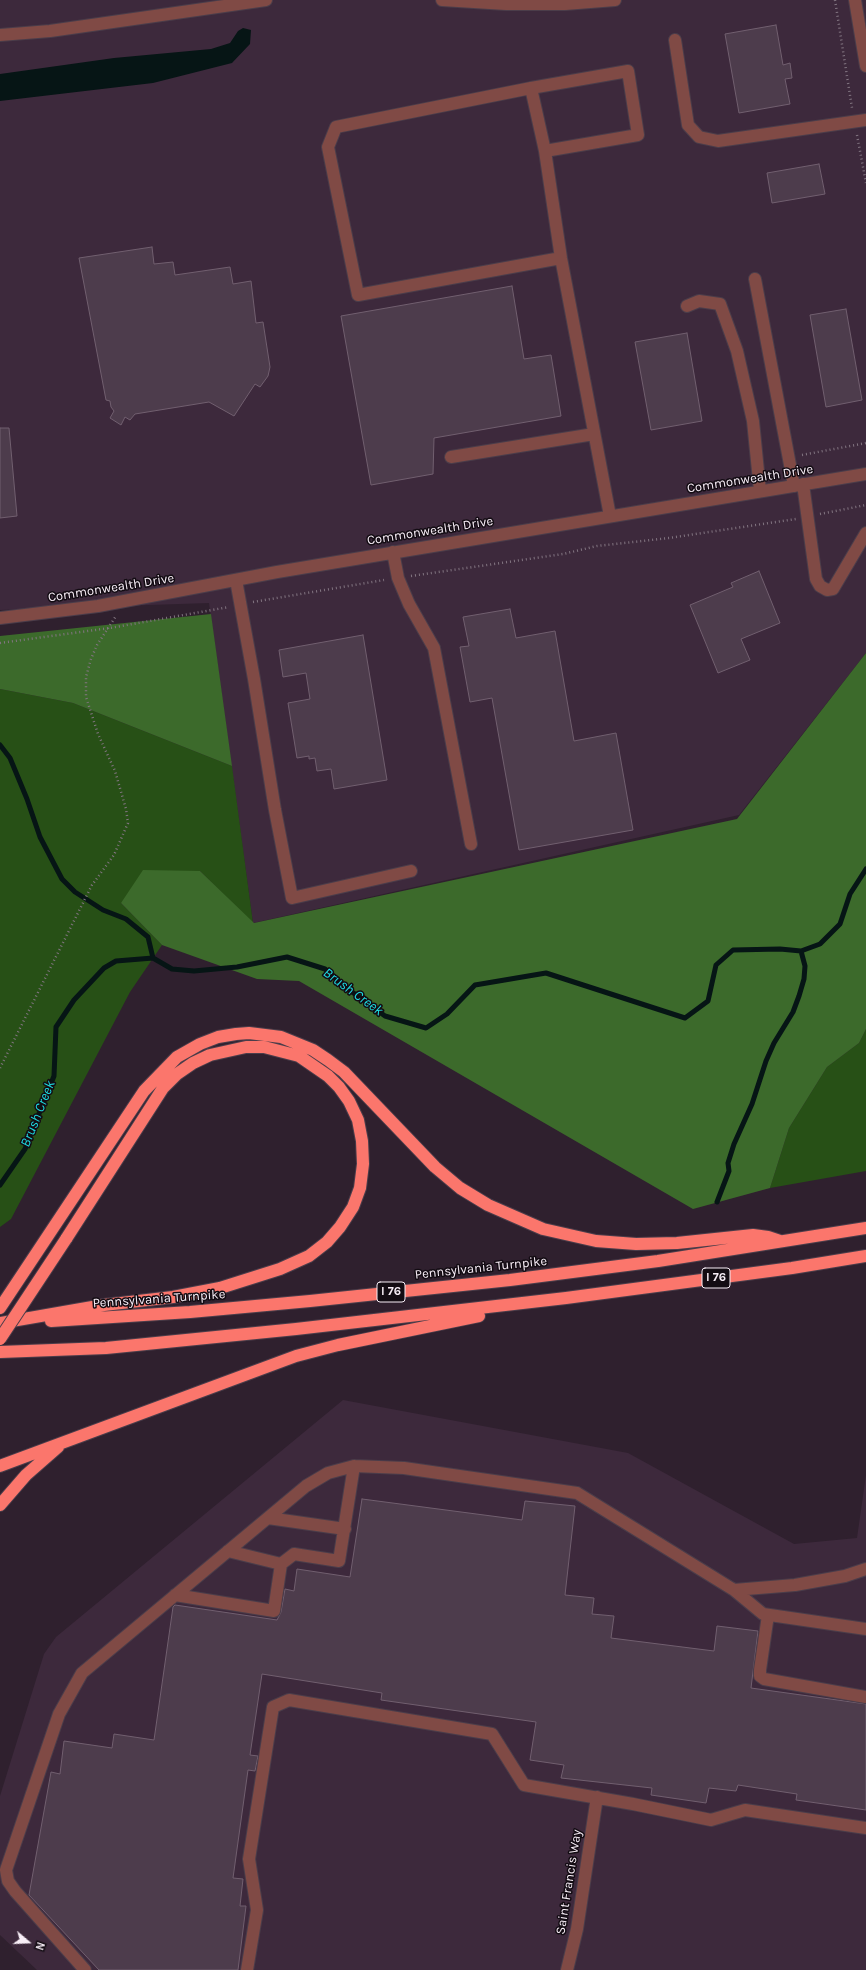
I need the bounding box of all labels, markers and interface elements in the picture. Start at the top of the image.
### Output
street label: Commonwealth Drive [686,461,814,497]
street label: Commonwealth Drive [366,513,494,549]
street label: Commonwealth Drive [47,570,175,606]
water label: Brush Creek [320,965,386,1019]
water label: Brush Creek [17,1078,59,1150]
street label: Pennsylvania Turnpike [414,1253,548,1283]
road number: I 76 [702,1268,730,1288]
road number: I 76 [377,1282,405,1302]
street label: Pennsylvania Turnpike [92,1287,226,1311]
street label: Saint Francis Way [553,1828,585,1936]
north arrow [8,1922,48,1962]
text: N [32,1940,47,1952]

